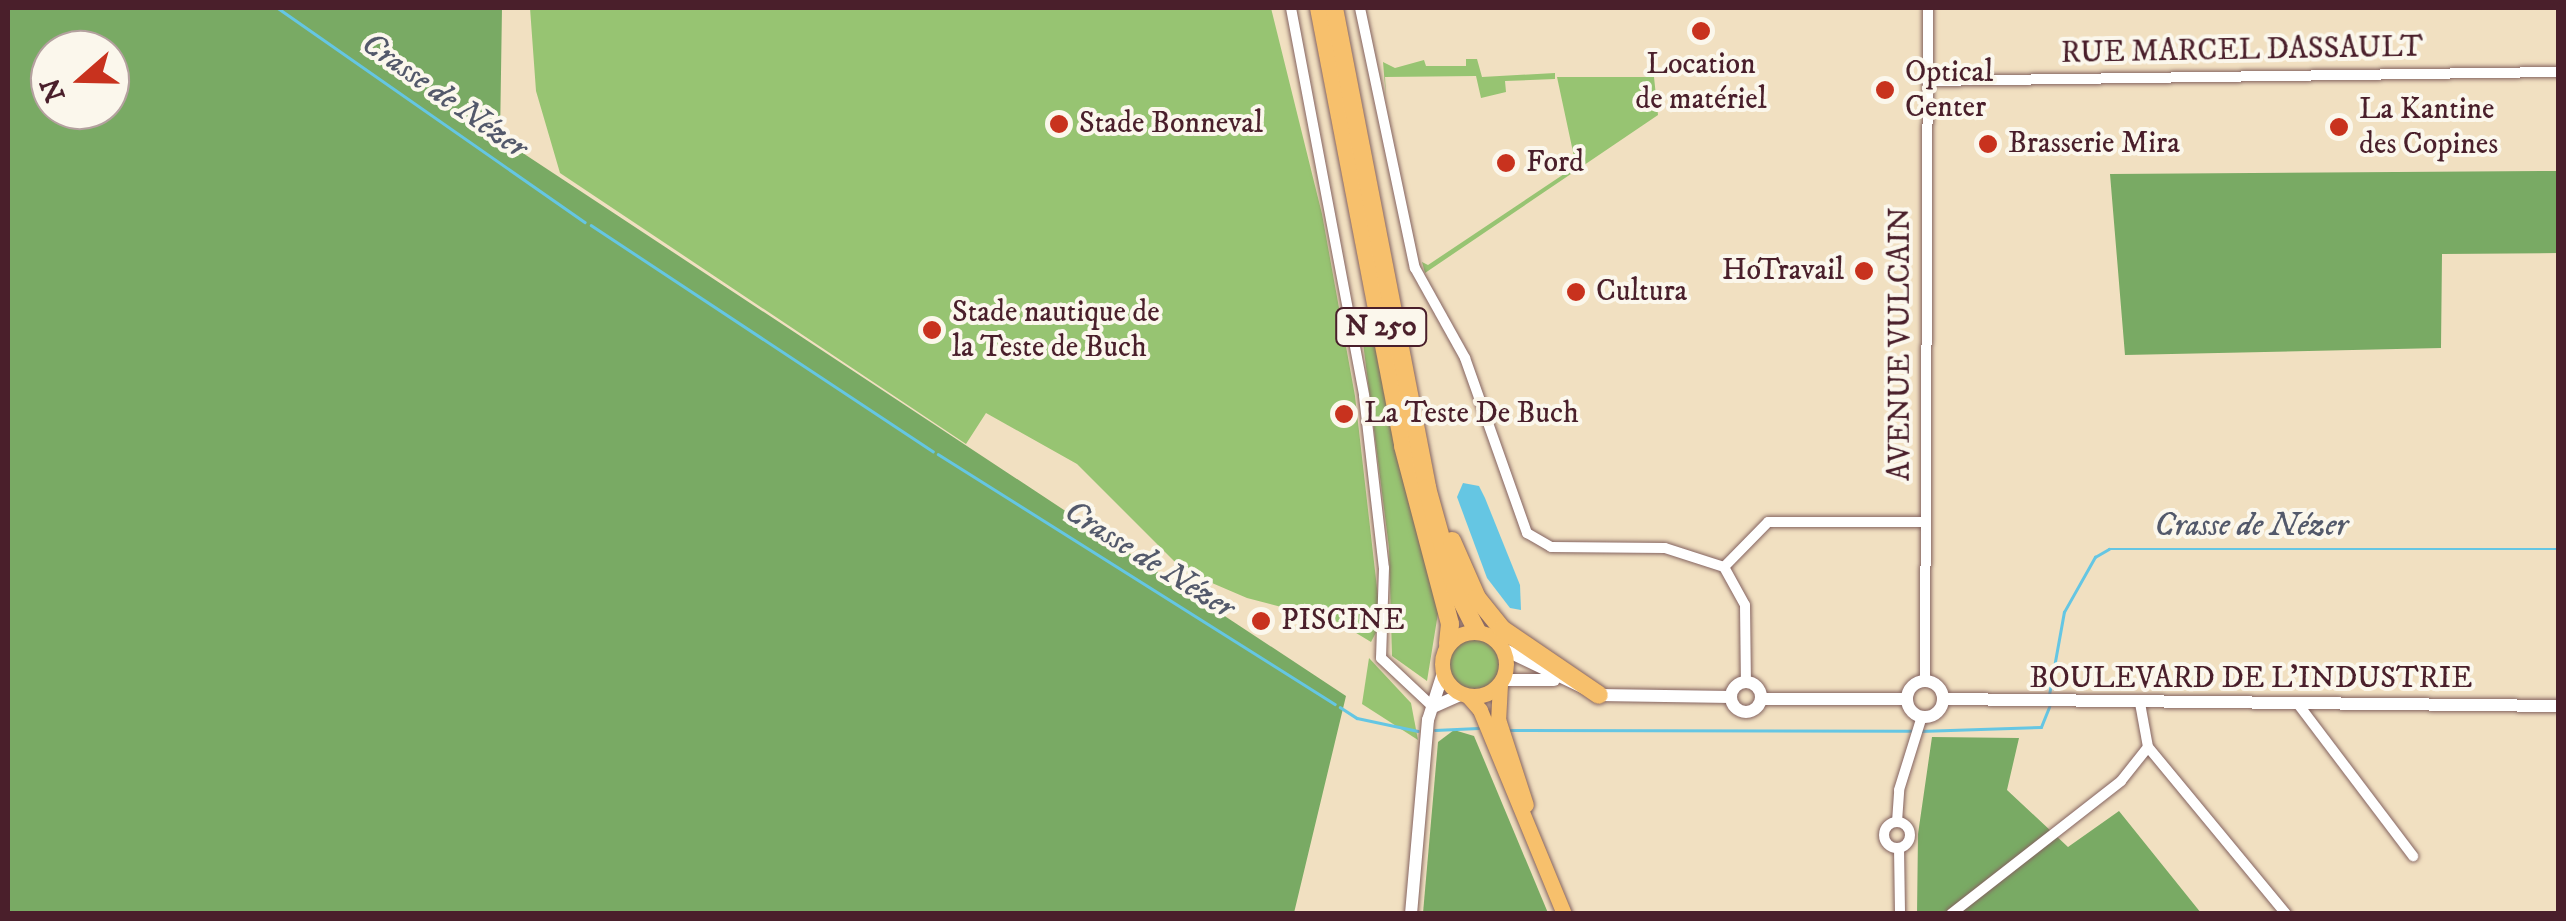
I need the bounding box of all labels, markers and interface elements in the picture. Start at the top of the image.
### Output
marker: Location de matériel [1690,20,1712,42]
water label: Crasse de Nézer [354,25,534,167]
north arrow [30,30,130,130]
street label: RUE MARCEL DASSAULT [2061,30,2423,72]
place label: Location de matériel [1635,47,1767,118]
place label: Optical Center [1905,55,1993,126]
text: N [33,73,74,107]
marker: Optical Center [1874,79,1896,101]
place label: La Kantine des Copines [2359,92,2498,162]
place label: Stade Bonneval [1079,106,1263,142]
marker: Stade Bonneval [1048,113,1070,135]
marker: La Kantine des Copines [2328,116,2350,138]
place label: Brasserie Mira [2008,126,2180,162]
marker: Brasserie Mira [1977,133,1999,155]
place label: Ford [1526,145,1584,181]
marker: Ford [1495,152,1517,174]
street label: AVENUE VULCAIN [1883,207,1919,481]
place label: HoTravail [1722,253,1844,289]
marker: HoTravail [1853,260,1875,282]
place label: Cultura [1596,274,1687,310]
marker: Cultura [1565,281,1587,303]
place label: Stade nautique de la Teste de Buch [952,295,1160,366]
road number: N 250 [1334,304,1428,350]
marker: Stade nautique de la Teste de Buch [921,319,943,341]
place label: La Teste De Buch [1364,396,1579,432]
marker: La Teste De Buch [1333,403,1355,425]
water label: Crasse de Nézer [1057,492,1241,628]
water label: Crasse de Nézer [2154,507,2348,545]
place label: PISCINE [1281,603,1405,639]
marker: PISCINE [1250,610,1272,632]
street label: BOULEVARD DE L'INDUSTRIE [2030,661,2472,697]

